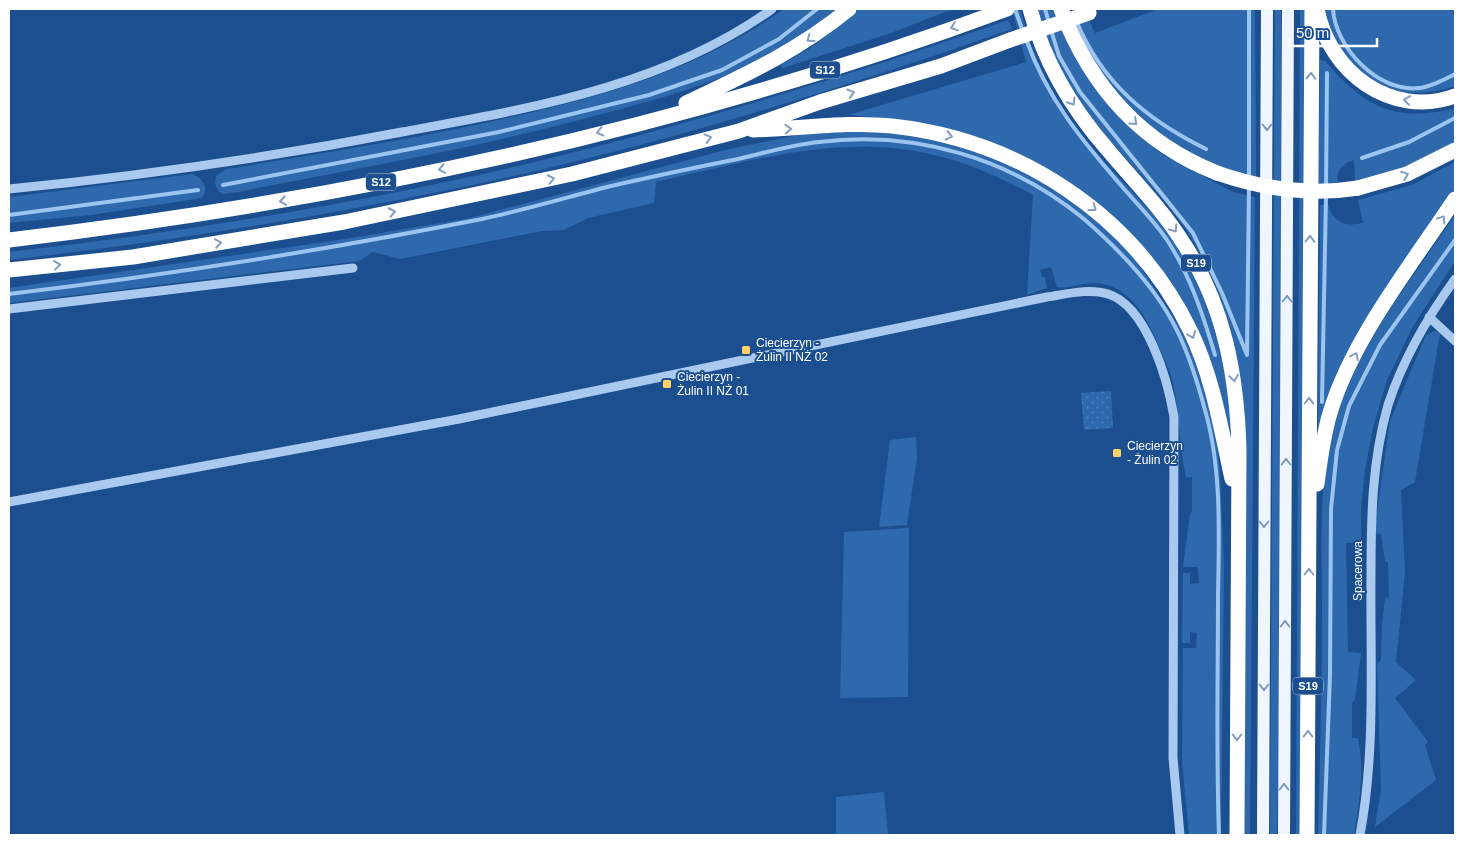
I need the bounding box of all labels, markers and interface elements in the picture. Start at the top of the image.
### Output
scale bar [1289,15,1376,47]
one-way arrow [950,21,959,31]
text: 50 m [1296,24,1329,41]
one-way arrow [807,33,816,42]
road number: S12 [810,62,840,78]
one-way arrow [1306,72,1316,80]
one-way arrow [847,88,855,98]
one-way arrow [1403,95,1411,106]
one-way arrow [1065,97,1075,106]
one-way arrow [1129,116,1138,125]
one-way arrow [784,124,792,134]
one-way arrow [1261,124,1272,132]
one-way arrow [597,127,605,137]
one-way arrow [944,130,953,141]
one-way arrow [704,134,712,144]
one-way arrow [438,163,446,174]
one-way arrow [1400,171,1409,181]
road number: S12 [366,173,396,190]
one-way arrow [547,174,556,184]
one-way arrow [278,195,287,205]
one-way arrow [1087,202,1096,210]
one-way arrow [388,207,396,218]
one-way arrow [1436,215,1445,225]
one-way arrow [1168,223,1177,232]
one-way arrow [1305,235,1315,242]
one-way arrow [214,239,223,249]
road number: S19 [1181,254,1211,272]
one-way arrow [54,260,62,271]
one-way arrow [1282,295,1292,302]
one-way arrow [1185,330,1196,339]
place label: Ciecierzyn - Żulin II NŻ 02 [756,336,828,364]
marker: Ciecierzyn - Żulin II NŻ 02 [740,344,752,356]
one-way arrow [1349,352,1359,361]
place label: Ciecierzyn - Żulin II NŻ 01 [677,370,749,398]
one-way arrow [1229,373,1239,382]
marker: Ciecierzyn - Żulin II NŻ 01 [661,378,673,390]
one-way arrow [1304,397,1314,405]
place label: Ciecierzyn - Żulin 02 [1127,439,1183,467]
marker: Ciecierzyn - Żulin 02 [1111,447,1123,459]
one-way arrow [1281,457,1291,465]
one-way arrow [1259,520,1269,528]
street label: Spacerowa [1351,541,1365,601]
one-way arrow [1304,567,1314,575]
one-way arrow [1280,620,1290,628]
road number: S19 [1293,678,1323,694]
one-way arrow [1258,683,1269,691]
one-way arrow [1303,730,1313,738]
one-way arrow [1232,733,1242,741]
one-way arrow [1279,782,1289,790]

